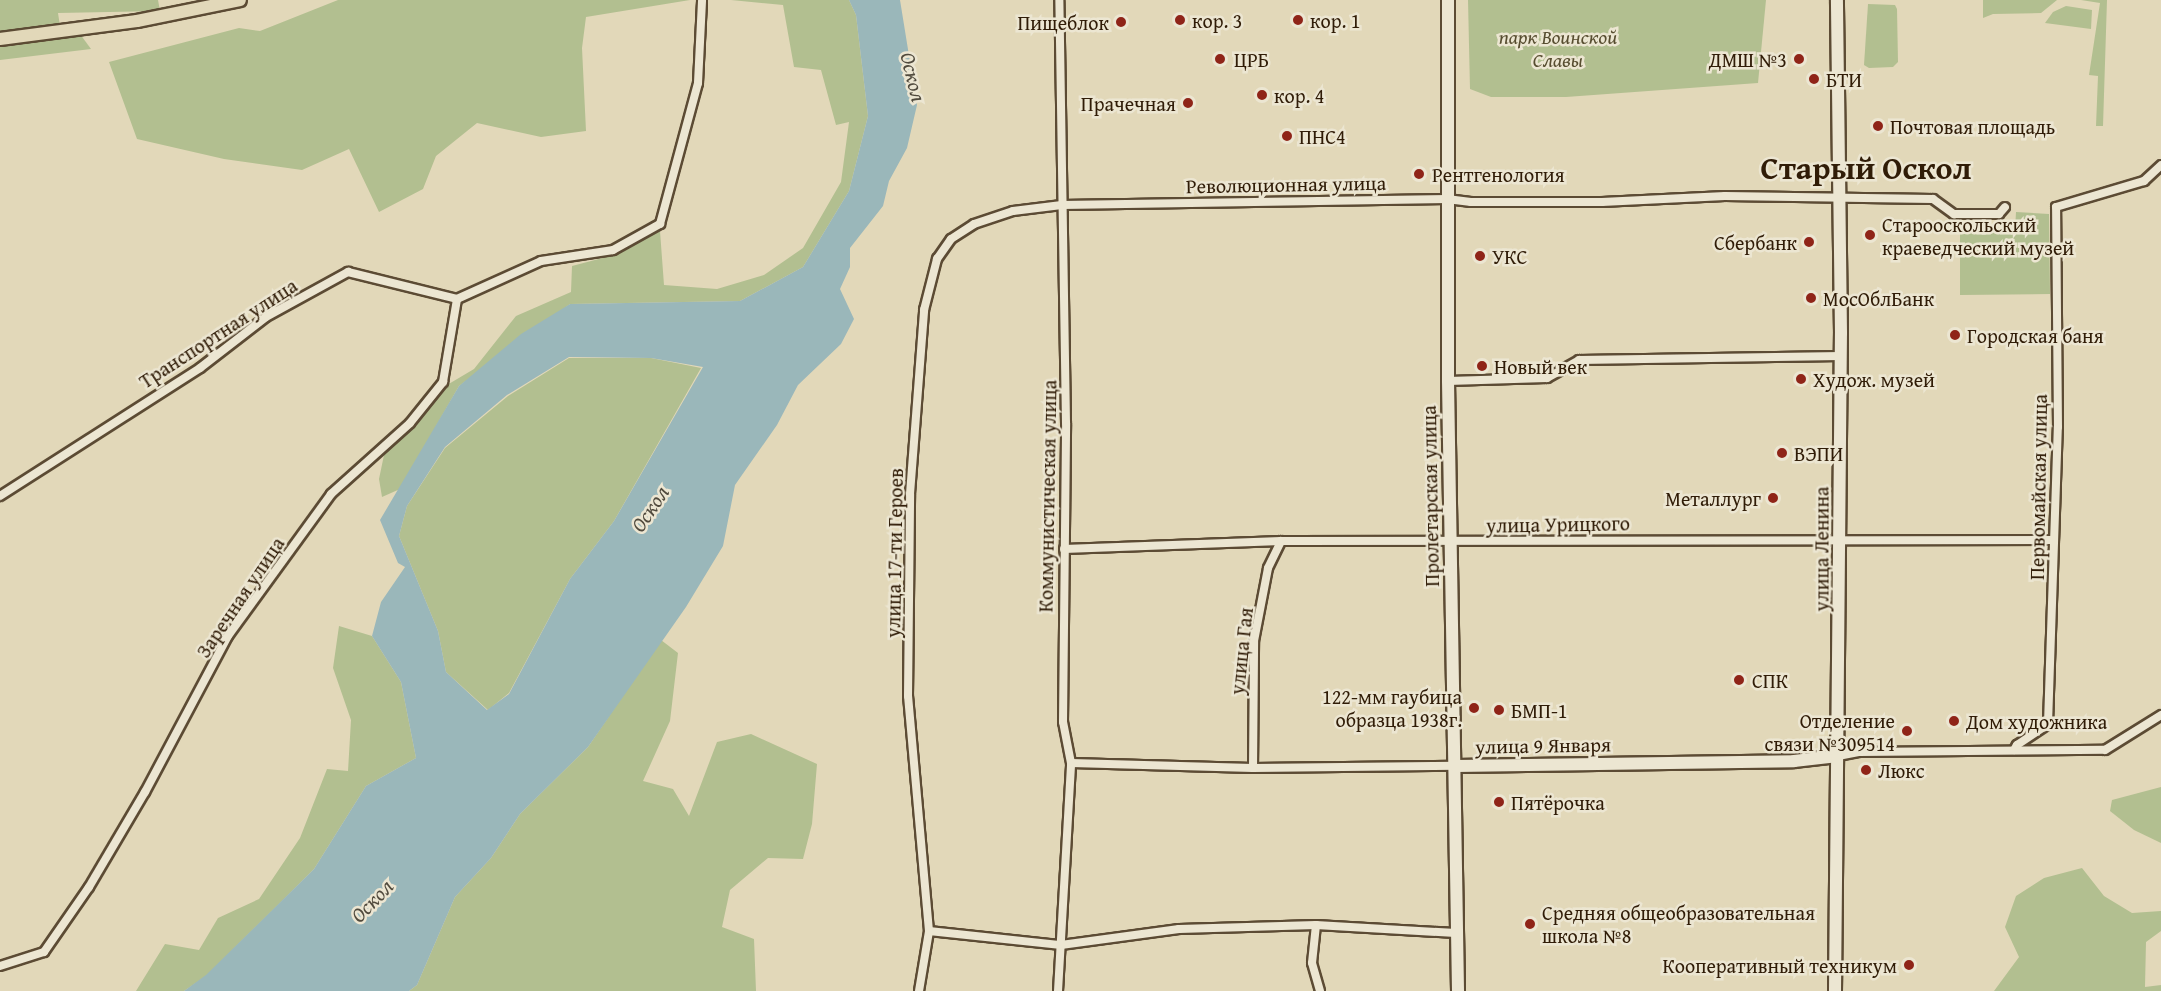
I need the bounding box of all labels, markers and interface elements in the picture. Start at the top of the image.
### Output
place label: кор. 3 [1192,8,1242,32]
place label: кор. 1 [1310,8,1360,32]
place label: Пищеблок [1017,10,1109,34]
marker: кор. 3 [1173,13,1187,27]
marker: кор. 1 [1291,13,1305,27]
marker: Пищеблок [1114,15,1128,29]
park label: парк Воинской Славы [1499,25,1617,72]
place label: ЦРБ [1234,47,1269,71]
place label: ДМШ №3 [1709,47,1787,71]
water label: Оскол [895,50,931,104]
marker: ЦРБ [1211,50,1229,68]
marker: ДМШ №3 [1792,52,1806,66]
place label: БТИ [1826,67,1862,91]
marker: БТИ [1807,72,1821,86]
place label: кор. 4 [1274,83,1324,107]
marker: кор. 4 [1255,88,1269,102]
place label: Прачечная [1081,91,1176,115]
marker: Прачечная [1181,96,1195,110]
place label: Почтовая площадь [1890,114,2055,138]
marker: Почтовая площадь [1871,119,1885,133]
place label: ПНС4 [1299,124,1346,148]
marker: ПНС4 [1280,129,1294,143]
district label: Старый Оскол [1761,149,1971,187]
place label: Рентгенология [1432,162,1565,186]
marker: Рентгенология [1410,165,1428,183]
street label: Революционная улица [1186,170,1386,198]
place label: Старооскольский краеведческий музей [1882,212,2074,259]
marker: Старооскольский краеведческий музей [1863,228,1877,242]
place label: Сбербанк [1714,230,1797,254]
marker: Сбербанк [1802,235,1816,249]
place label: УКС [1492,244,1527,268]
marker: УКС [1473,249,1487,263]
street label: Транспортная улица [134,273,302,393]
place label: МосОблБанк [1823,286,1934,310]
marker: МосОблБанк [1804,291,1818,305]
place label: Городская баня [1967,323,2104,347]
marker: Городская баня [1948,328,1962,342]
place label: Новый век [1494,354,1587,378]
marker: Новый век [1475,359,1489,373]
place label: Худож. музей [1813,367,1935,391]
marker: Худож. музей [1794,372,1808,386]
street label: Коммунистическая улица [1033,379,1061,613]
street label: Первомайская улица [2024,394,2052,580]
street label: Пролетарская улица [1416,405,1444,587]
place label: ВЭПИ [1794,441,1843,465]
marker: ВЭПИ [1775,446,1789,460]
street label: улица 17-ти Героев [881,468,907,638]
water label: Оскол [625,481,675,537]
place label: Металлург [1665,486,1761,510]
street label: улица Ленина [1809,486,1833,612]
marker: Металлург [1766,491,1780,505]
street label: улица Урицкого [1486,511,1630,537]
street label: Заречная улица [191,532,289,662]
street label: улица Гая [1224,606,1258,696]
place label: СПК [1752,668,1788,692]
marker: СПК [1730,671,1748,689]
place label: 122-мм гаубица образца 1938г. [1322,684,1462,731]
place label: БМП-1 [1511,698,1567,722]
marker: 122-мм гаубица образца 1938г. [1467,701,1481,715]
marker: БМП-1 [1492,703,1506,717]
place label: Отделение связи №309514 [1765,708,1895,755]
place label: Дом художника [1966,709,2107,733]
marker: Дом художника [1947,714,1961,728]
marker: Отделение связи №309514 [1900,724,1914,738]
street label: улица 9 Января [1475,732,1611,758]
place label: Люкс [1878,758,1925,782]
marker: Люкс [1859,763,1873,777]
place label: Пятёрочка [1511,790,1605,814]
marker: Пятёрочка [1492,795,1506,809]
water label: Оскол [345,874,399,928]
place label: Средняя общеобразовательная школа №8 [1542,900,1815,947]
marker: Средняя общеобразовательная школа №8 [1523,917,1537,931]
place label: Кооперативный техникум [1662,953,1897,977]
marker: Кооперативный техникум [1902,958,1916,972]

